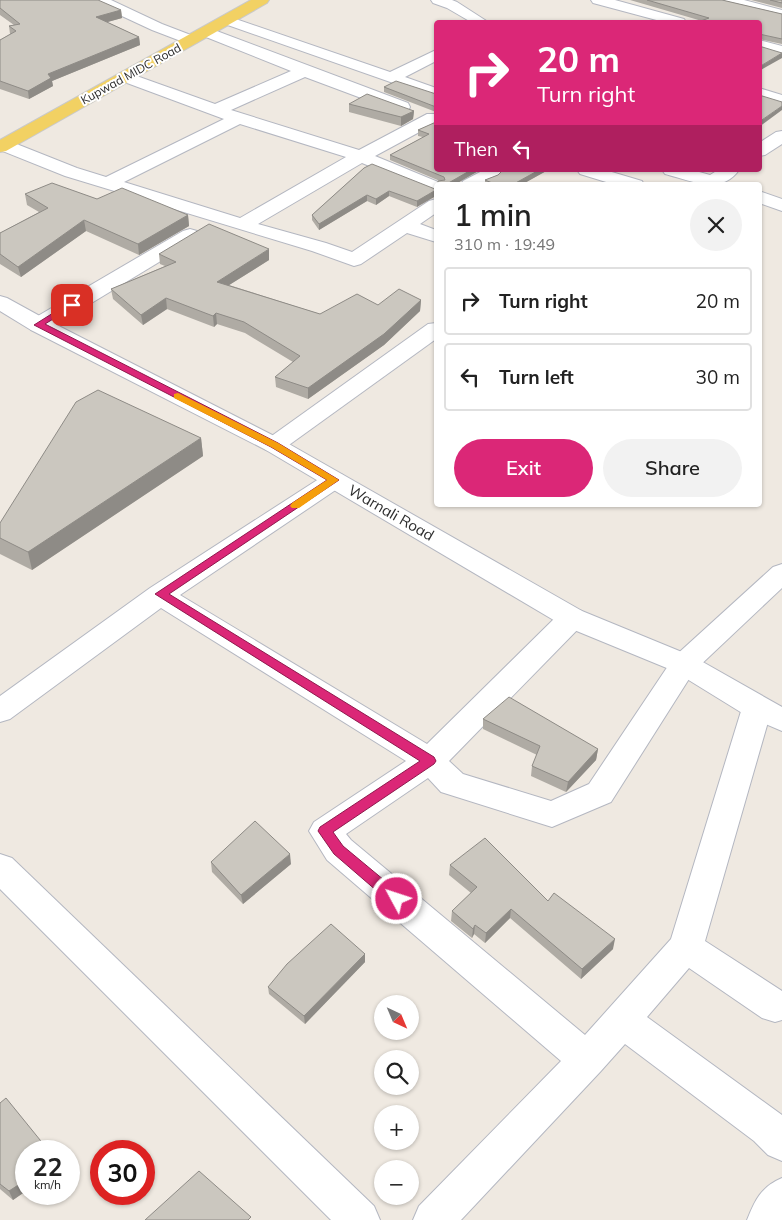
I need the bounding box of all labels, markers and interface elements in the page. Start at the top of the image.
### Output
text: 20 m [537,37,620,81]
street label: Kupwad MIDC Road [78,40,184,107]
icon: right [454,40,519,105]
text: Turn right [537,80,635,108]
icon: left [508,135,536,163]
text: Then [454,137,498,161]
text: 1 min [454,196,532,234]
button: close [690,199,742,251]
text: 310 m · 19:49 [454,234,555,254]
pin [51,284,93,326]
icon: right [456,287,484,315]
text: Turn right [499,289,588,313]
text: 20 m [696,289,740,313]
icon: arrive [58,291,86,319]
icon: left [456,363,484,391]
text: Turn left [499,365,574,389]
text: 30 m [696,365,740,389]
button: Exit [454,439,593,497]
button: Share [603,439,742,497]
street label: Warnali Road [345,480,438,545]
position arrow [370,872,422,924]
north arrow [374,995,419,1040]
map controls [374,995,419,1205]
button: search [374,1050,419,1095]
button: + [374,1105,419,1150]
speed limit sign: 30 [90,1140,155,1205]
text: 22 [32,1151,63,1182]
button: − [374,1160,419,1205]
text: km/h [34,1177,61,1192]

